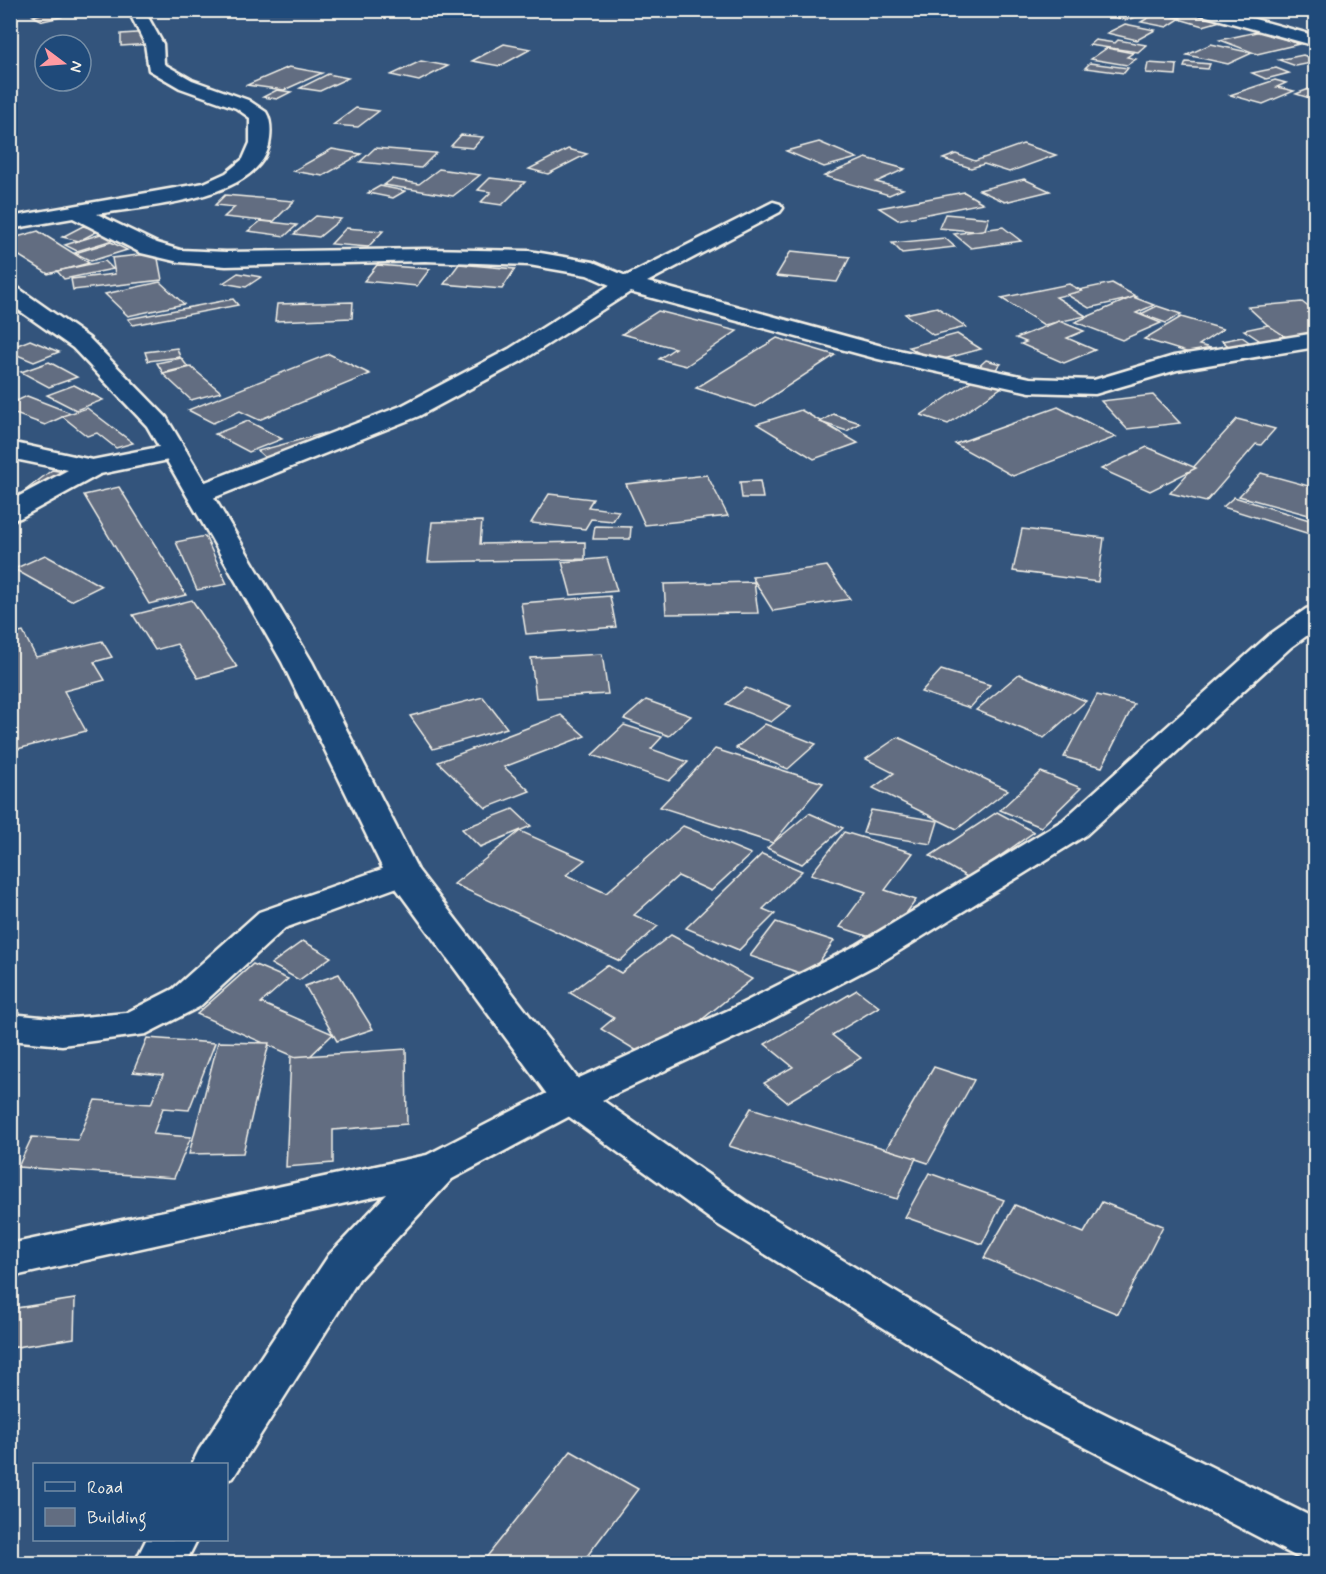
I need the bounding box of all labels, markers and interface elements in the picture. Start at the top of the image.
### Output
north arrow [33,33,93,93]
text: N [64,59,88,75]
legend [33,1463,228,1541]
text: Road [87,1476,123,1500]
text: Building [87,1506,147,1532]

